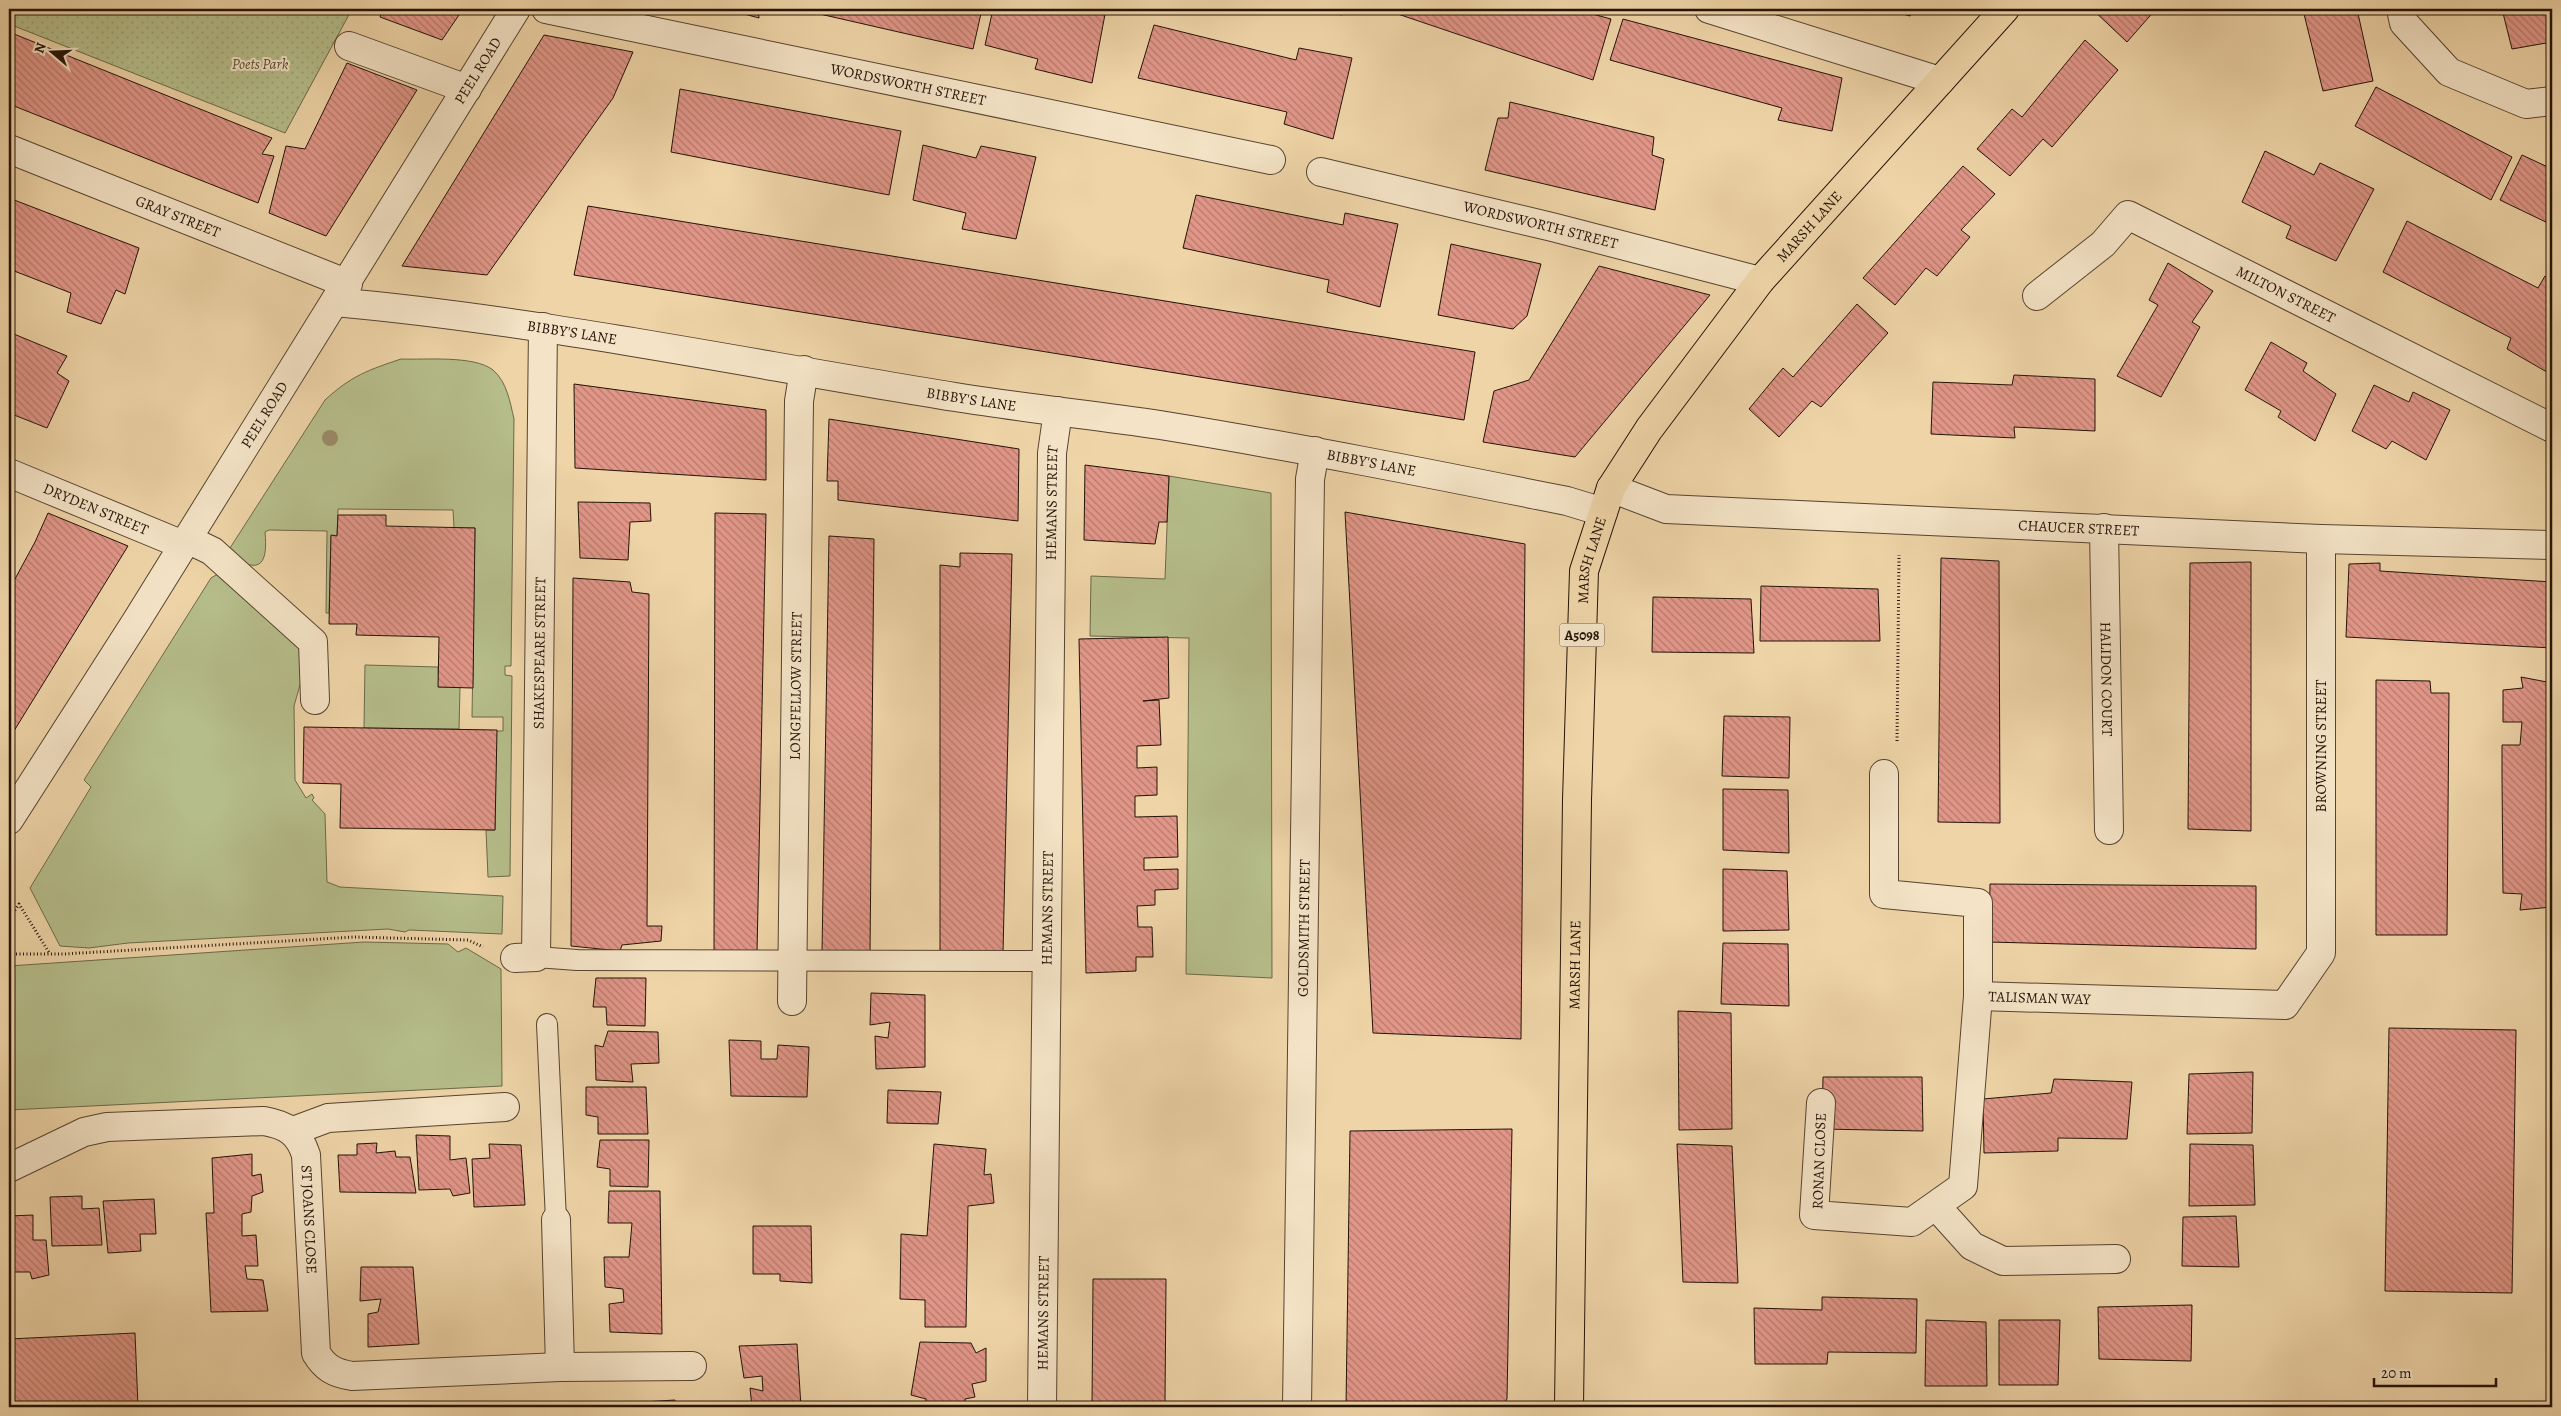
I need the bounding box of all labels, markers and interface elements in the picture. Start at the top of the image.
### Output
north arrow [28,28,78,78]
street label: PEEL ROAD [449,33,506,108]
text: N [30,40,51,56]
park label: Poets Park [232,54,289,74]
street label: WORDSWORTH STREET [828,58,989,111]
street label: MARSH LANE [1772,187,1846,266]
street label: GRAY STREET [133,190,224,243]
street label: WORDSWORTH STREET [1460,196,1621,254]
street label: MILTON STREET [2233,261,2340,328]
street label: BIBBY'S LANE [526,316,618,349]
street label: PEEL ROAD [236,378,293,452]
street label: BIBBY'S LANE [925,383,1018,416]
street label: HEMANS STREET [1041,444,1063,560]
street label: BIBBY'S LANE [1325,444,1418,481]
street label: DRYDEN STREET [40,478,152,540]
street label: MARSH LANE [1573,514,1611,604]
street label: CHAUCER STREET [2018,515,2140,541]
street label: SHAKESPEARE STREET [529,576,550,729]
street label: LONGFELLOW STREET [785,611,807,760]
street label: HALIDON COURT [2096,622,2117,737]
road number: A5098 [1560,624,1604,646]
street label: BROWNING STREET [2311,679,2331,813]
street label: HEMANS STREET [1037,850,1058,965]
street label: GOLDSMITH STREET [1293,858,1315,997]
street label: MARSH LANE [1564,920,1585,1010]
street label: TALISMAN WAY [1988,986,2092,1009]
street label: RONAN CLOSE [1807,1112,1831,1210]
street label: ST JOANS CLOSE [297,1164,322,1274]
street label: HEMANS STREET [1032,1255,1054,1370]
scale bar [2374,1356,2496,1388]
text: 20 m [2381,1363,2412,1383]

